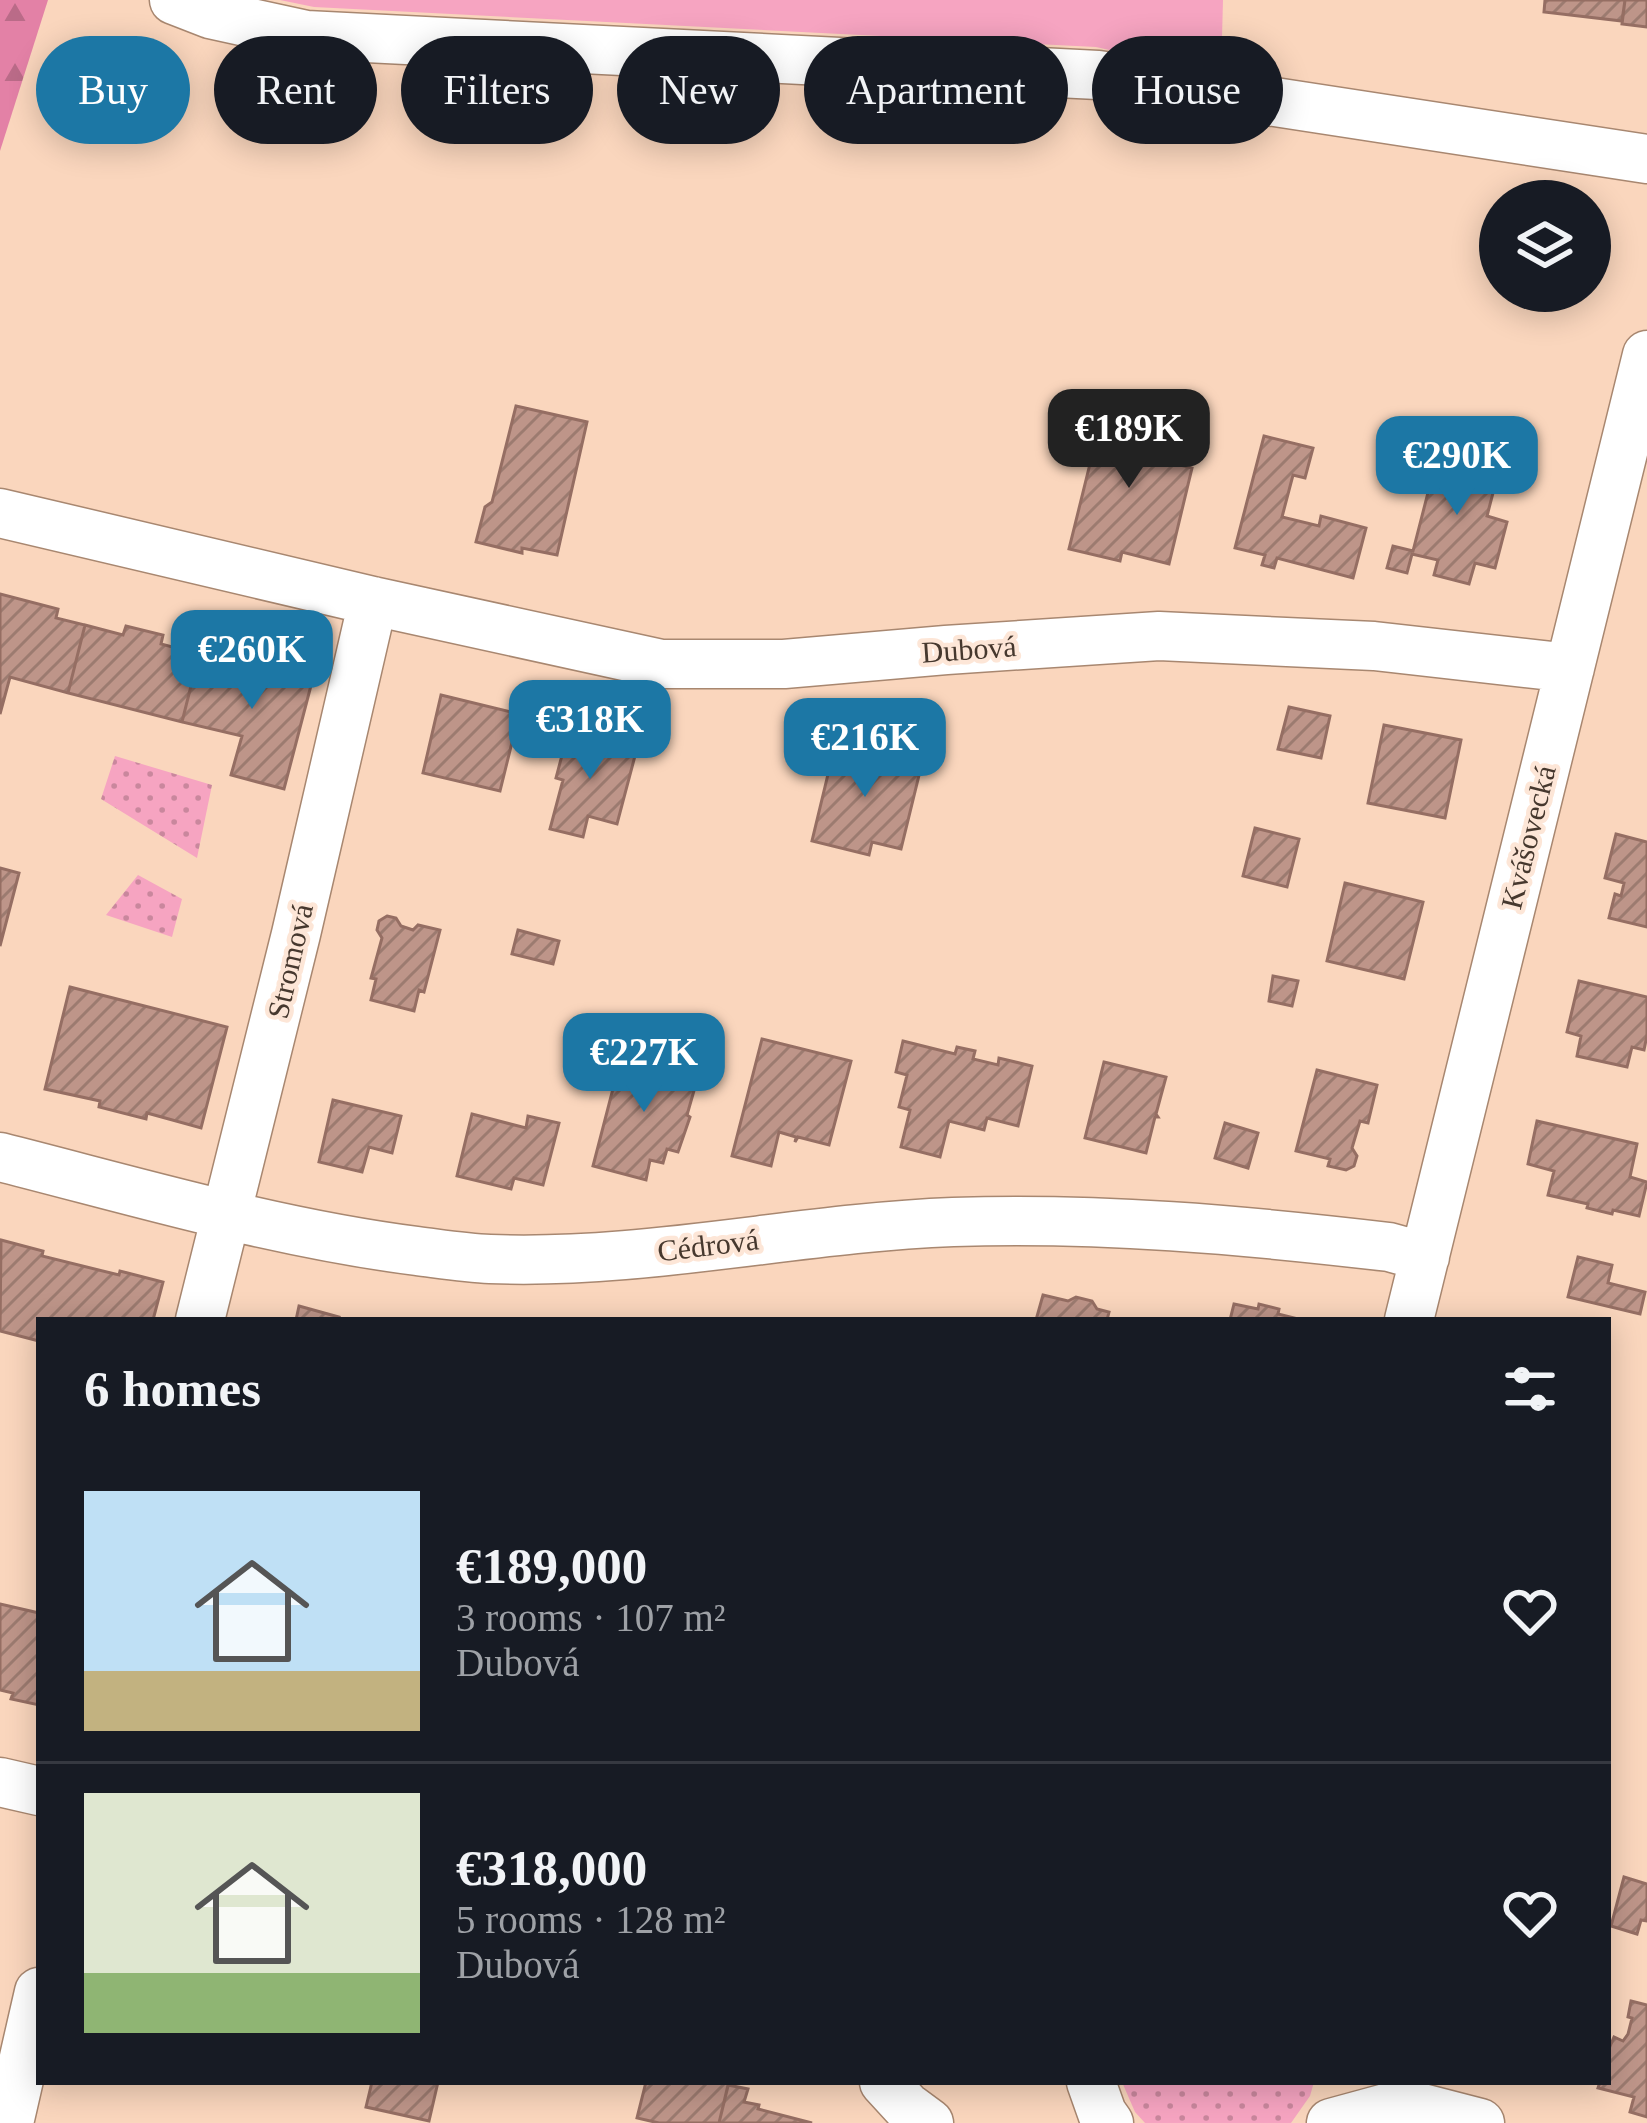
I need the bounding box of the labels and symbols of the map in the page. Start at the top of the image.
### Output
pin: €189K [1045,389,1213,491]
pin: €290K [1373,416,1541,518]
pin: €260K [168,610,336,712]
street label: Dubová [920,629,1018,669]
pin: €318K [506,680,674,782]
pin: €216K [781,698,949,800]
street label: Kvášovecká [1494,762,1562,912]
street label: Stromová [261,900,319,1022]
pin: €227K [560,1013,728,1115]
street label: Cédrová [656,1222,760,1268]

